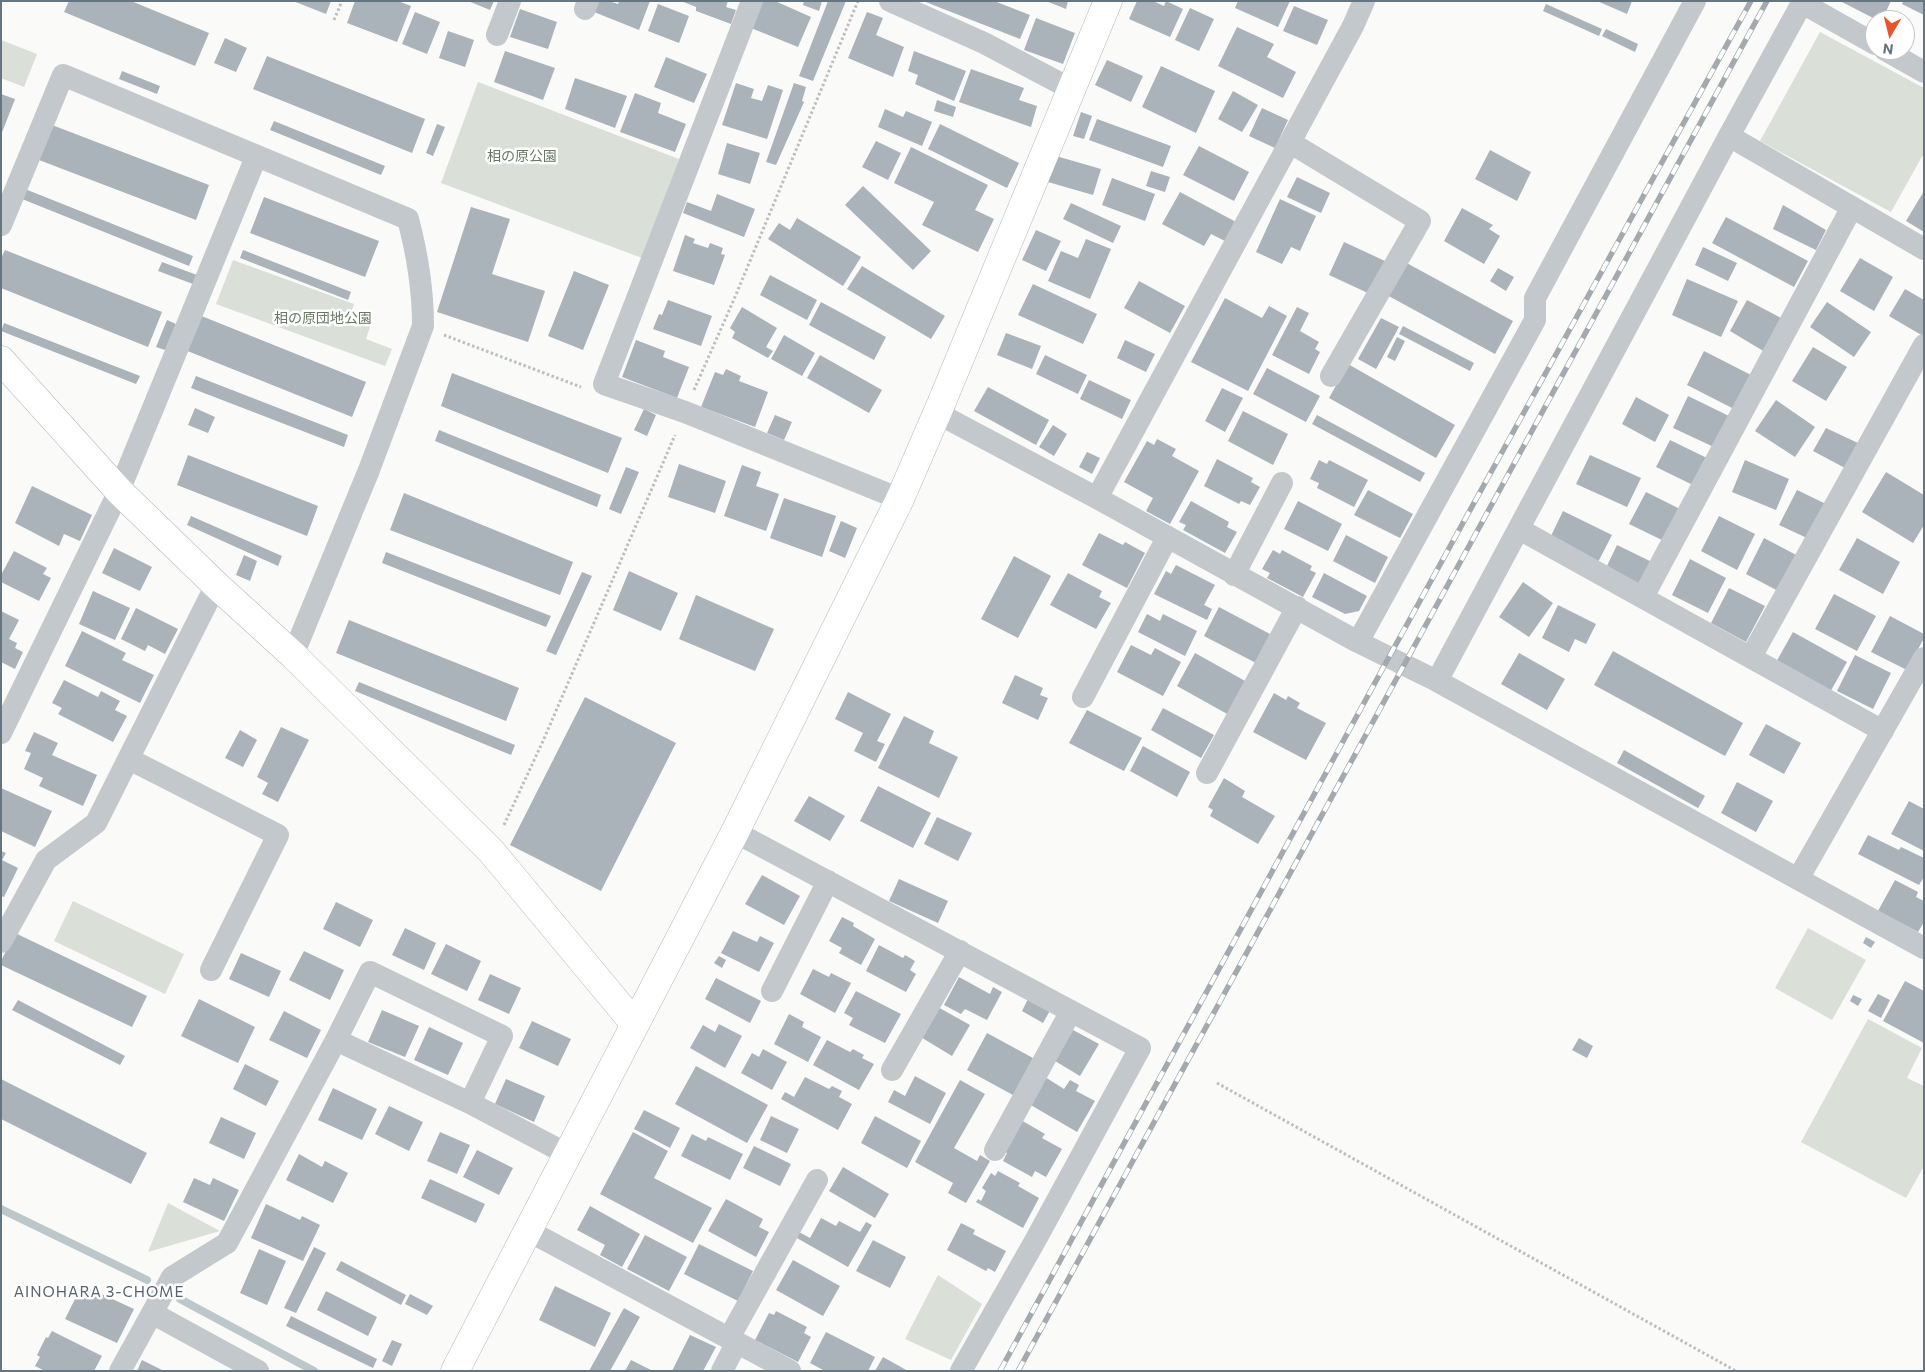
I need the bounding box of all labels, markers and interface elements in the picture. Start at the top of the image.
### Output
north arrow [1865,10,1915,60]
text: N [1882,40,1894,59]
park label: 相の原公園 [487,148,557,164]
park label: 相の原団地公園 [274,310,372,326]
district label: AINOHARA 3-CHOME [12,1283,186,1301]

